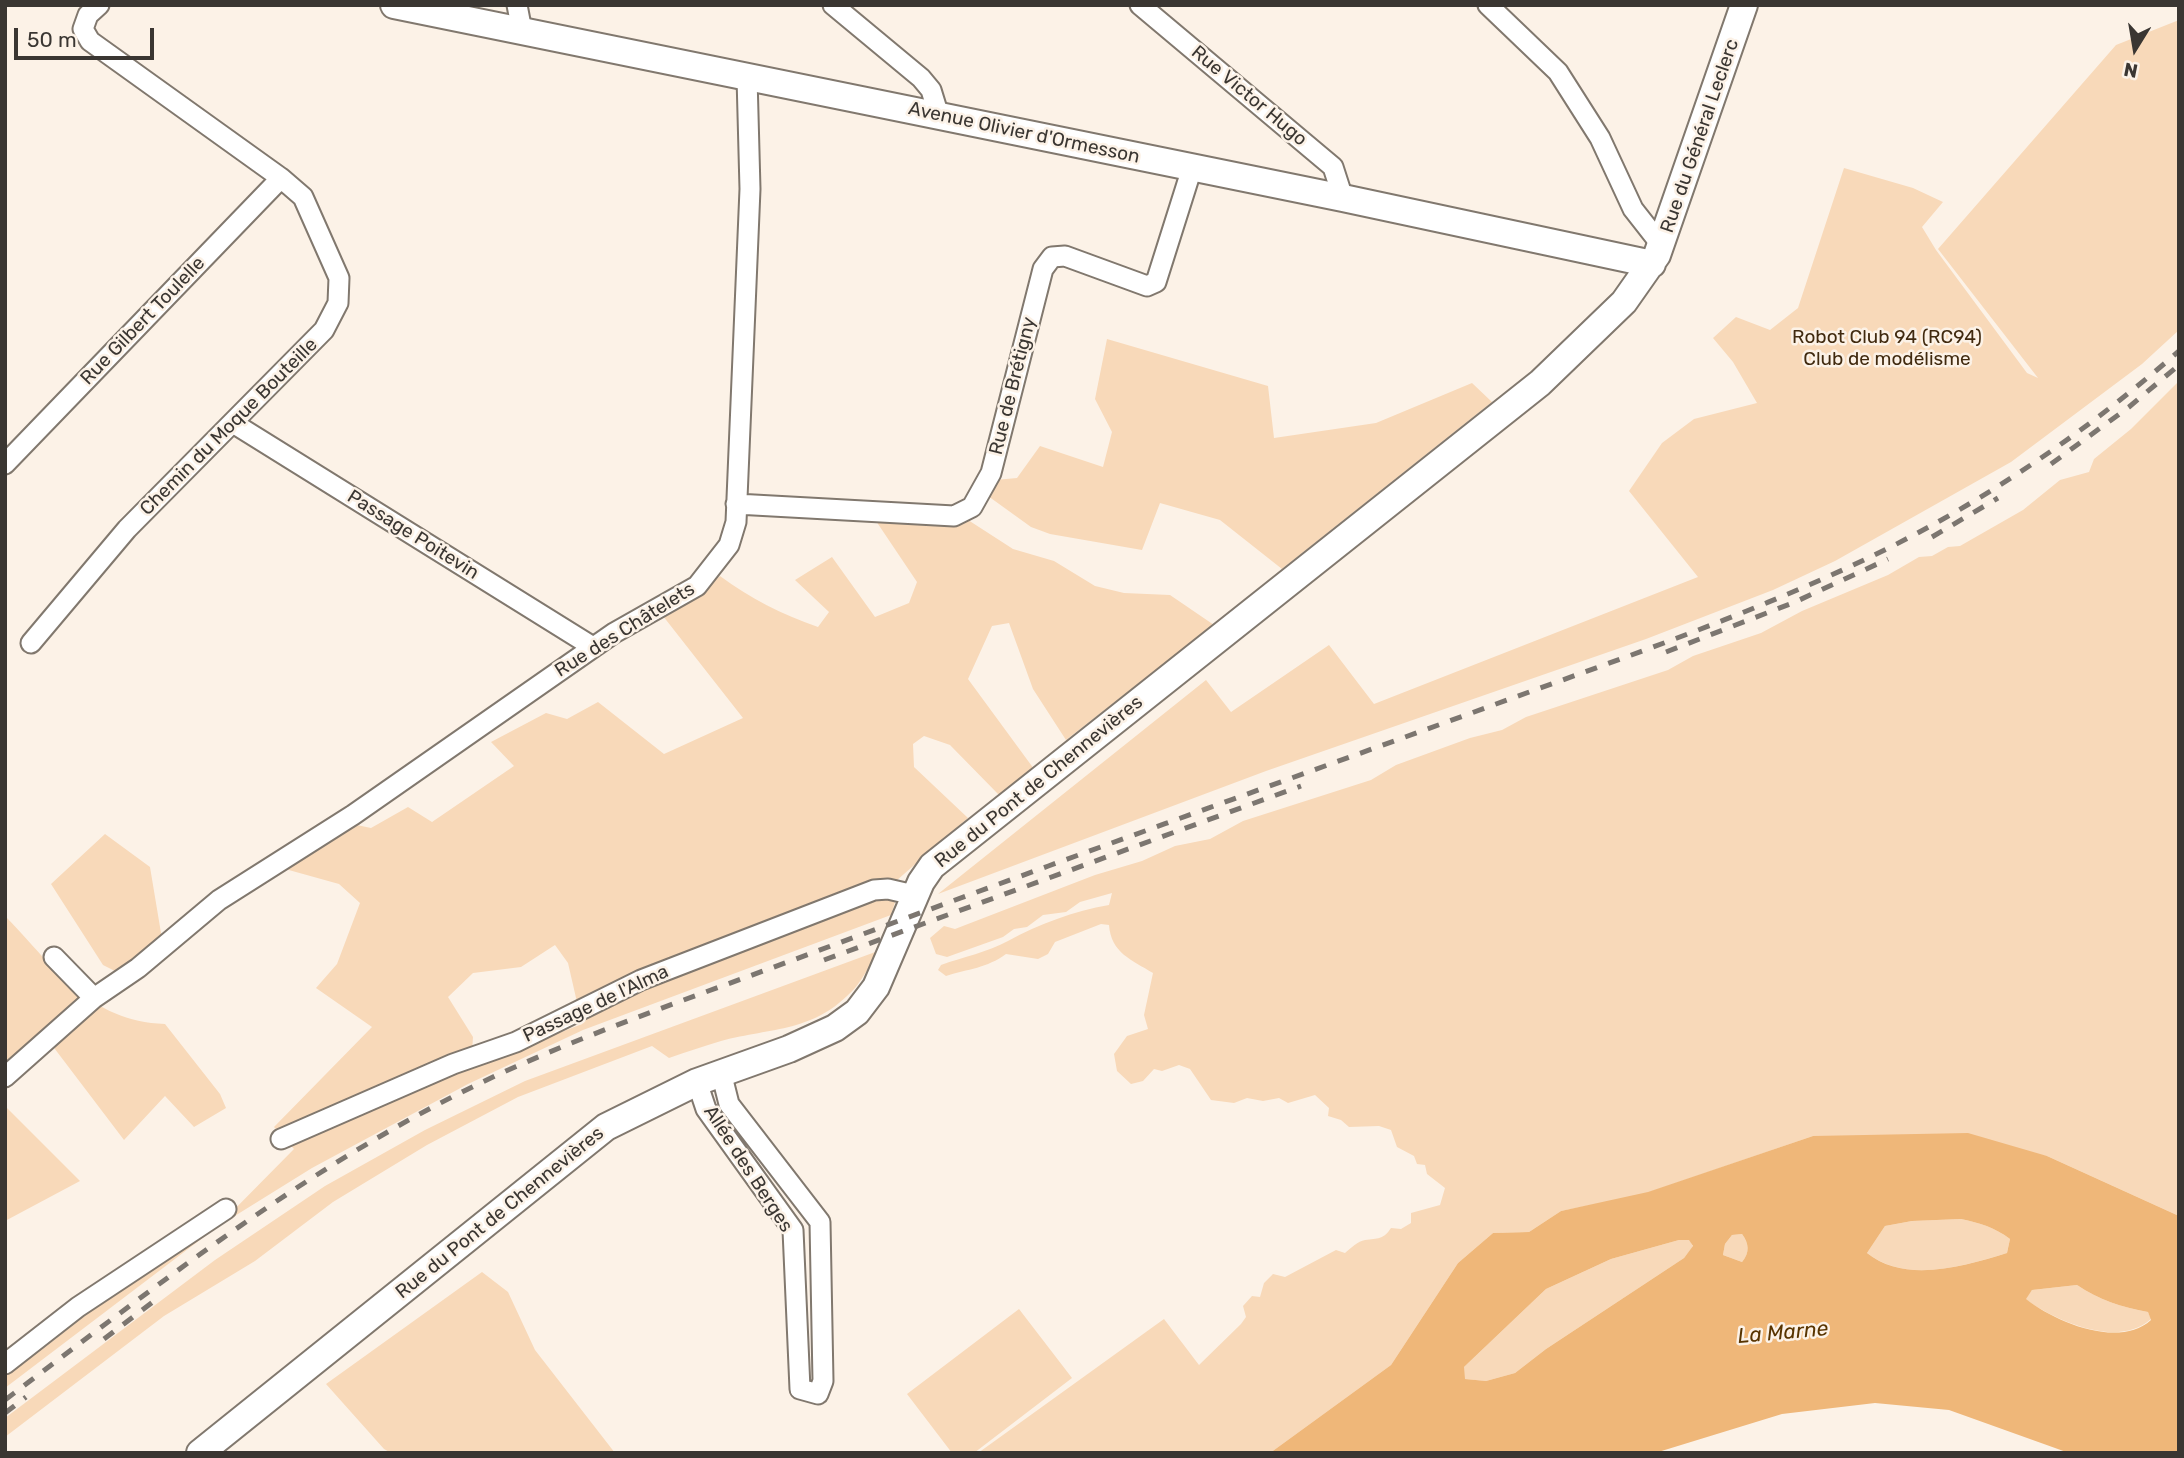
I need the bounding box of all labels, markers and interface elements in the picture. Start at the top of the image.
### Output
scale bar [18,14,158,58]
north arrow [2100,14,2170,84]
text: 50 m [27,27,77,52]
street label: Rue du Général Leclerc [1656,36,1744,236]
street label: Rue Victor Hugo [1186,41,1312,151]
text: N [2122,58,2140,83]
street label: Avenue Olivier d'Ormesson [906,97,1142,169]
street label: Rue Gilbert Toulelle [76,252,210,390]
street label: Rue de Brétigny [985,315,1041,457]
park label: Robot Club 94 (RC94) Club de modélisme [1792,327,1982,371]
street label: Chemin du Moque Bouteille [136,334,322,520]
street label: Passage Poitevin [343,485,483,585]
street label: Rue des Châtelets [551,578,699,682]
street label: Rue du Pont de Chennevières [930,691,1148,873]
street label: Passage de l'Alma [520,960,672,1048]
street label: Allée des Berges [699,1101,797,1237]
street label: Rue du Pont de Chennevières [391,1122,609,1304]
water label: La Marne [1737,1316,1829,1350]

